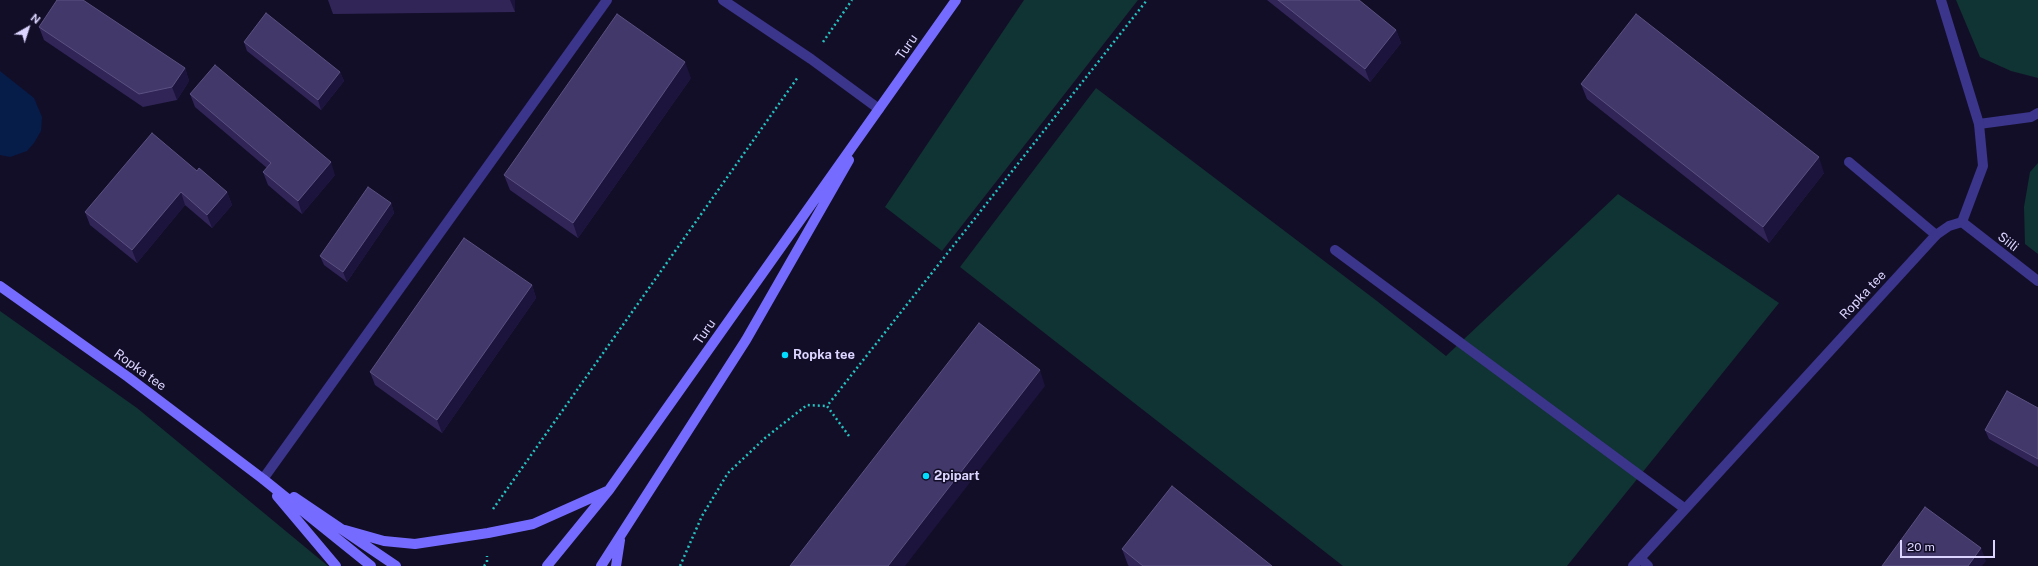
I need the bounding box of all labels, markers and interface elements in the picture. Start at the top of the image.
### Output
north arrow [8,8,48,48]
text: N [28,11,43,26]
street label: Turu [893,31,921,63]
street label: Siili [1994,229,2022,255]
street label: Ropka tee [1837,267,1889,323]
street label: Turu [691,316,719,348]
street label: Ropka tee [111,346,169,394]
place label: Ropka tee [793,347,855,363]
marker: Ropka tee [780,350,790,360]
place label: 2pipart [934,468,980,484]
marker: 2pipart [921,471,931,481]
scale bar [1902,532,1997,558]
text: 20 m [1907,540,1935,554]

